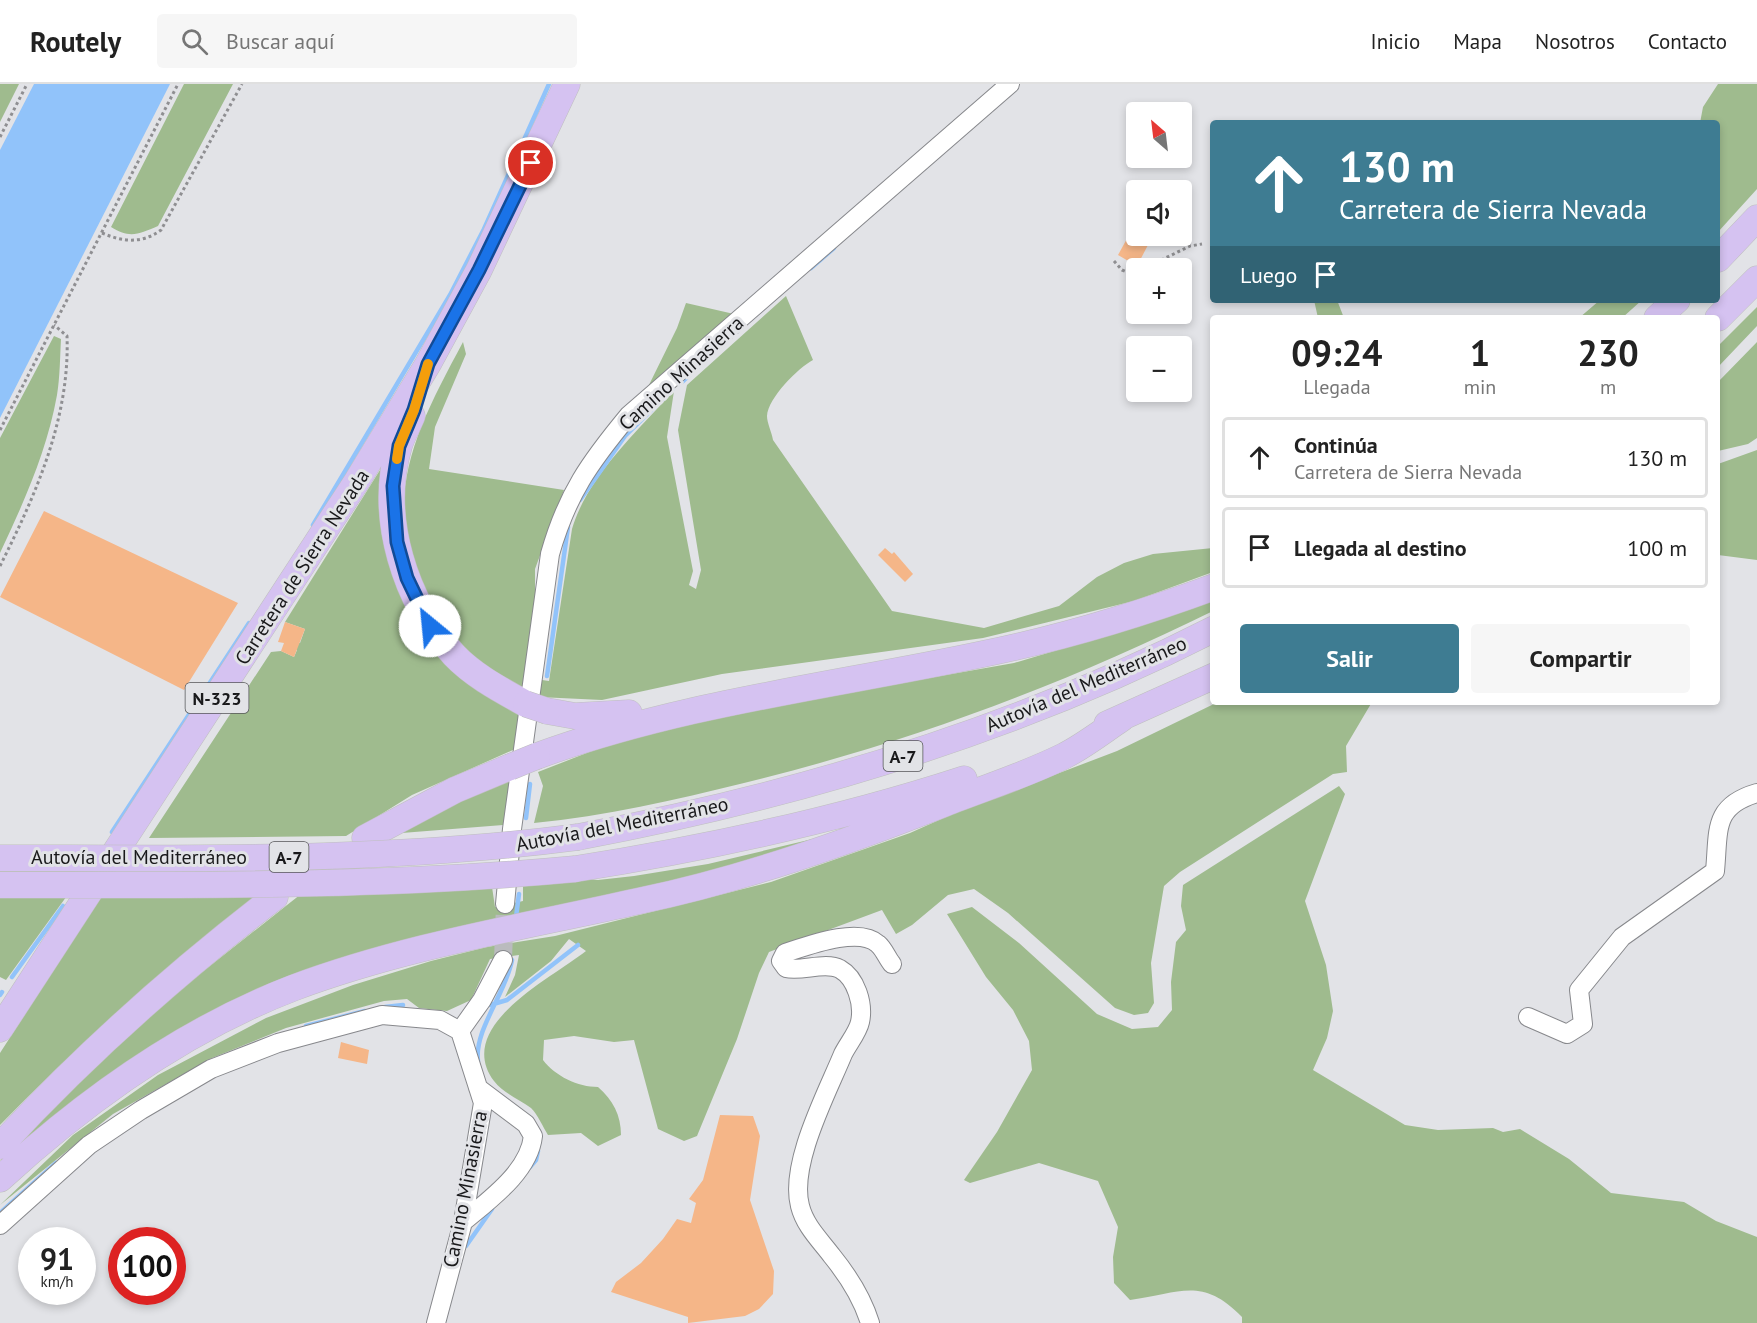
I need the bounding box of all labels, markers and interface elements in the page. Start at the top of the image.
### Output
search box [157,14,577,68]
text: Routely [30,23,121,60]
icon: search [178,25,211,58]
text: Buscar aquí [226,27,335,55]
text: Inicio [1371,28,1420,55]
text: Mapa [1453,28,1502,55]
text: Nosotros [1535,28,1615,55]
text: Contacto [1648,28,1727,55]
north arrow [1126,102,1192,168]
map controls [1126,102,1192,402]
pin [505,137,556,188]
text: 130 m [1339,139,1455,194]
icon: ahead [1240,144,1318,222]
icon: arrive [514,146,547,179]
button: sound [1126,180,1192,246]
text: Carretera de Sierra Nevada [1339,192,1647,226]
button: + [1126,258,1192,324]
icon: arrive [1309,258,1342,291]
text: Luego [1240,261,1297,289]
street label: Camino Minasierra [613,310,749,436]
text: 09:24 [1291,329,1383,376]
text: 1 [1470,329,1490,376]
text: 230 [1578,329,1639,376]
button: − [1126,336,1192,402]
text: Llegada [1303,374,1371,400]
text: min [1464,374,1496,400]
text: m [1600,374,1616,400]
text: Continúa [1294,431,1378,459]
icon: ahead [1243,441,1276,474]
text: 130 m [1627,444,1687,472]
text: Carretera de Sierra Nevada [1294,459,1522,485]
street label: Carretera de Sierra Nevada [229,464,375,670]
icon: arrive [1243,531,1276,564]
text: Llegada al destino [1294,534,1467,562]
text: 100 m [1627,534,1687,562]
position arrow [398,594,462,658]
button: Salir [1240,624,1459,693]
button: Compartir [1471,624,1690,693]
street label: Autovía del Mediterráneo [982,630,1190,738]
road number: N-323 [186,683,248,713]
road number: A-7 [884,741,922,771]
street label: Autovía del Mediterráneo [514,791,730,857]
road number: A-7 [270,842,308,872]
street label: Autovía del Mediterráneo [31,844,247,870]
street label: Camino Minasierra [437,1108,493,1270]
speed limit sign: 100 [108,1227,186,1305]
text: 91 [40,1239,74,1278]
text: km/h [41,1272,73,1291]

